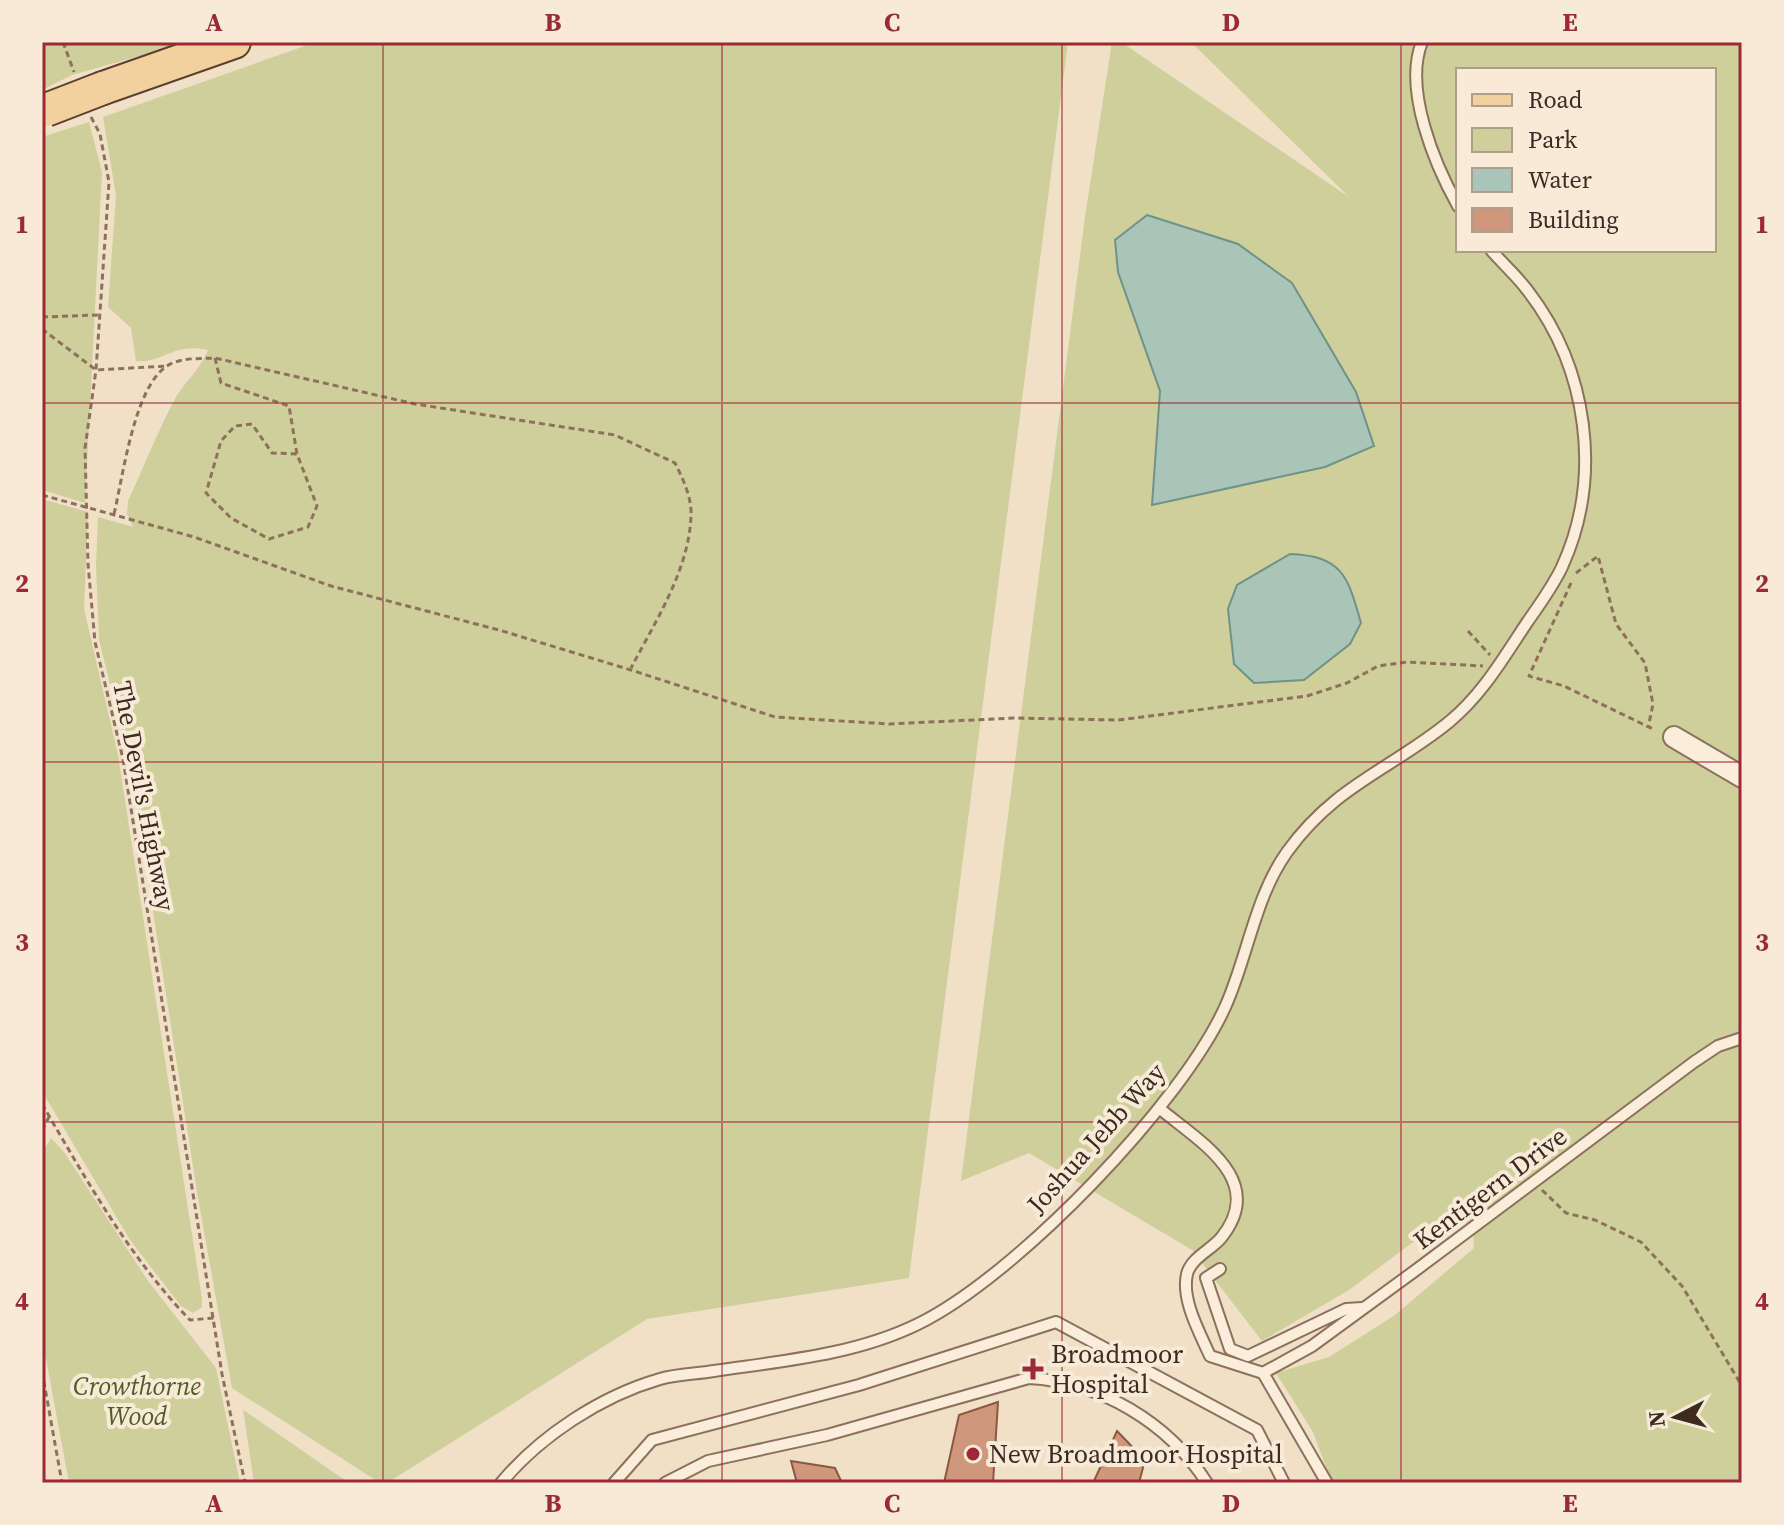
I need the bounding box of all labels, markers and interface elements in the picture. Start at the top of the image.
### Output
text: A [205,4,223,40]
text: B [545,4,562,40]
text: C [884,4,900,40]
text: D [1222,4,1240,40]
text: E [1562,4,1578,40]
legend [1456,68,1716,252]
text: Road [1528,83,1583,116]
text: Park [1528,123,1578,156]
text: Water [1528,163,1592,196]
text: Building [1528,203,1619,236]
text: 1 [15,206,29,242]
text: 1 [1755,206,1769,242]
text: 2 [15,565,29,601]
text: 2 [1755,565,1769,601]
street label: The Devil's Highway [104,678,184,915]
text: 3 [15,924,29,960]
text: 3 [1755,924,1769,960]
street label: Joshua Jebb Way [1018,1054,1174,1222]
street label: Kentigern Drive [1406,1118,1574,1258]
text: 4 [15,1283,29,1319]
text: 4 [1755,1283,1769,1319]
place label: Broadmoor Hospital [1051,1336,1183,1402]
marker: Broadmoor Hospital [1022,1358,1044,1380]
park label: Crowthorne Wood [73,1368,201,1434]
north arrow [1636,1377,1716,1457]
text: N [1640,1410,1672,1429]
place label: New Broadmoor Hospital [989,1436,1283,1472]
marker: New Broadmoor Hospital [964,1445,982,1463]
text: A [205,1485,223,1521]
text: B [545,1485,562,1521]
text: C [884,1485,900,1521]
text: D [1222,1485,1240,1521]
text: E [1562,1485,1578,1521]

